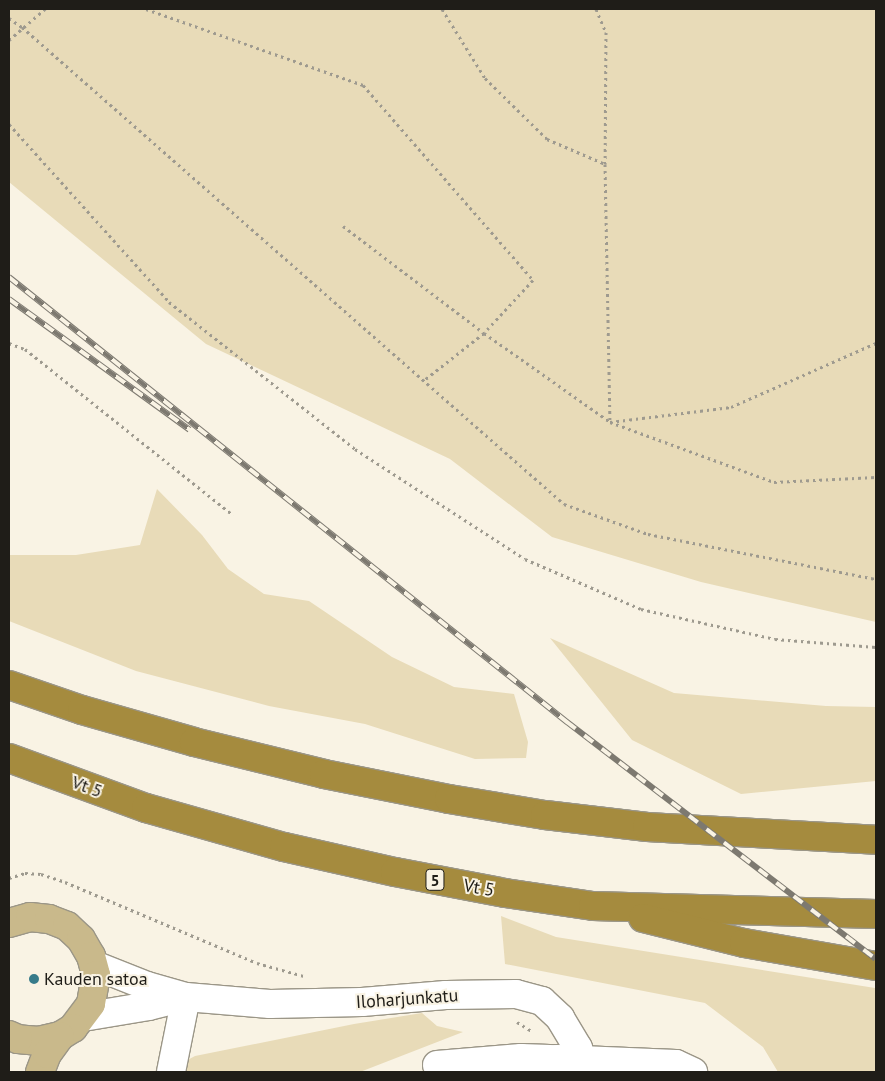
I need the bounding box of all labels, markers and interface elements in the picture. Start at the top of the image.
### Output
street label: Vt 5 [69,772,105,802]
road number: 5 [425,866,445,894]
street label: Vt 5 [462,875,496,901]
place label: Kauden satoa [44,968,148,990]
marker: Kauden satoa [28,973,40,985]
street label: Iloharjunkatu [355,985,459,1013]

